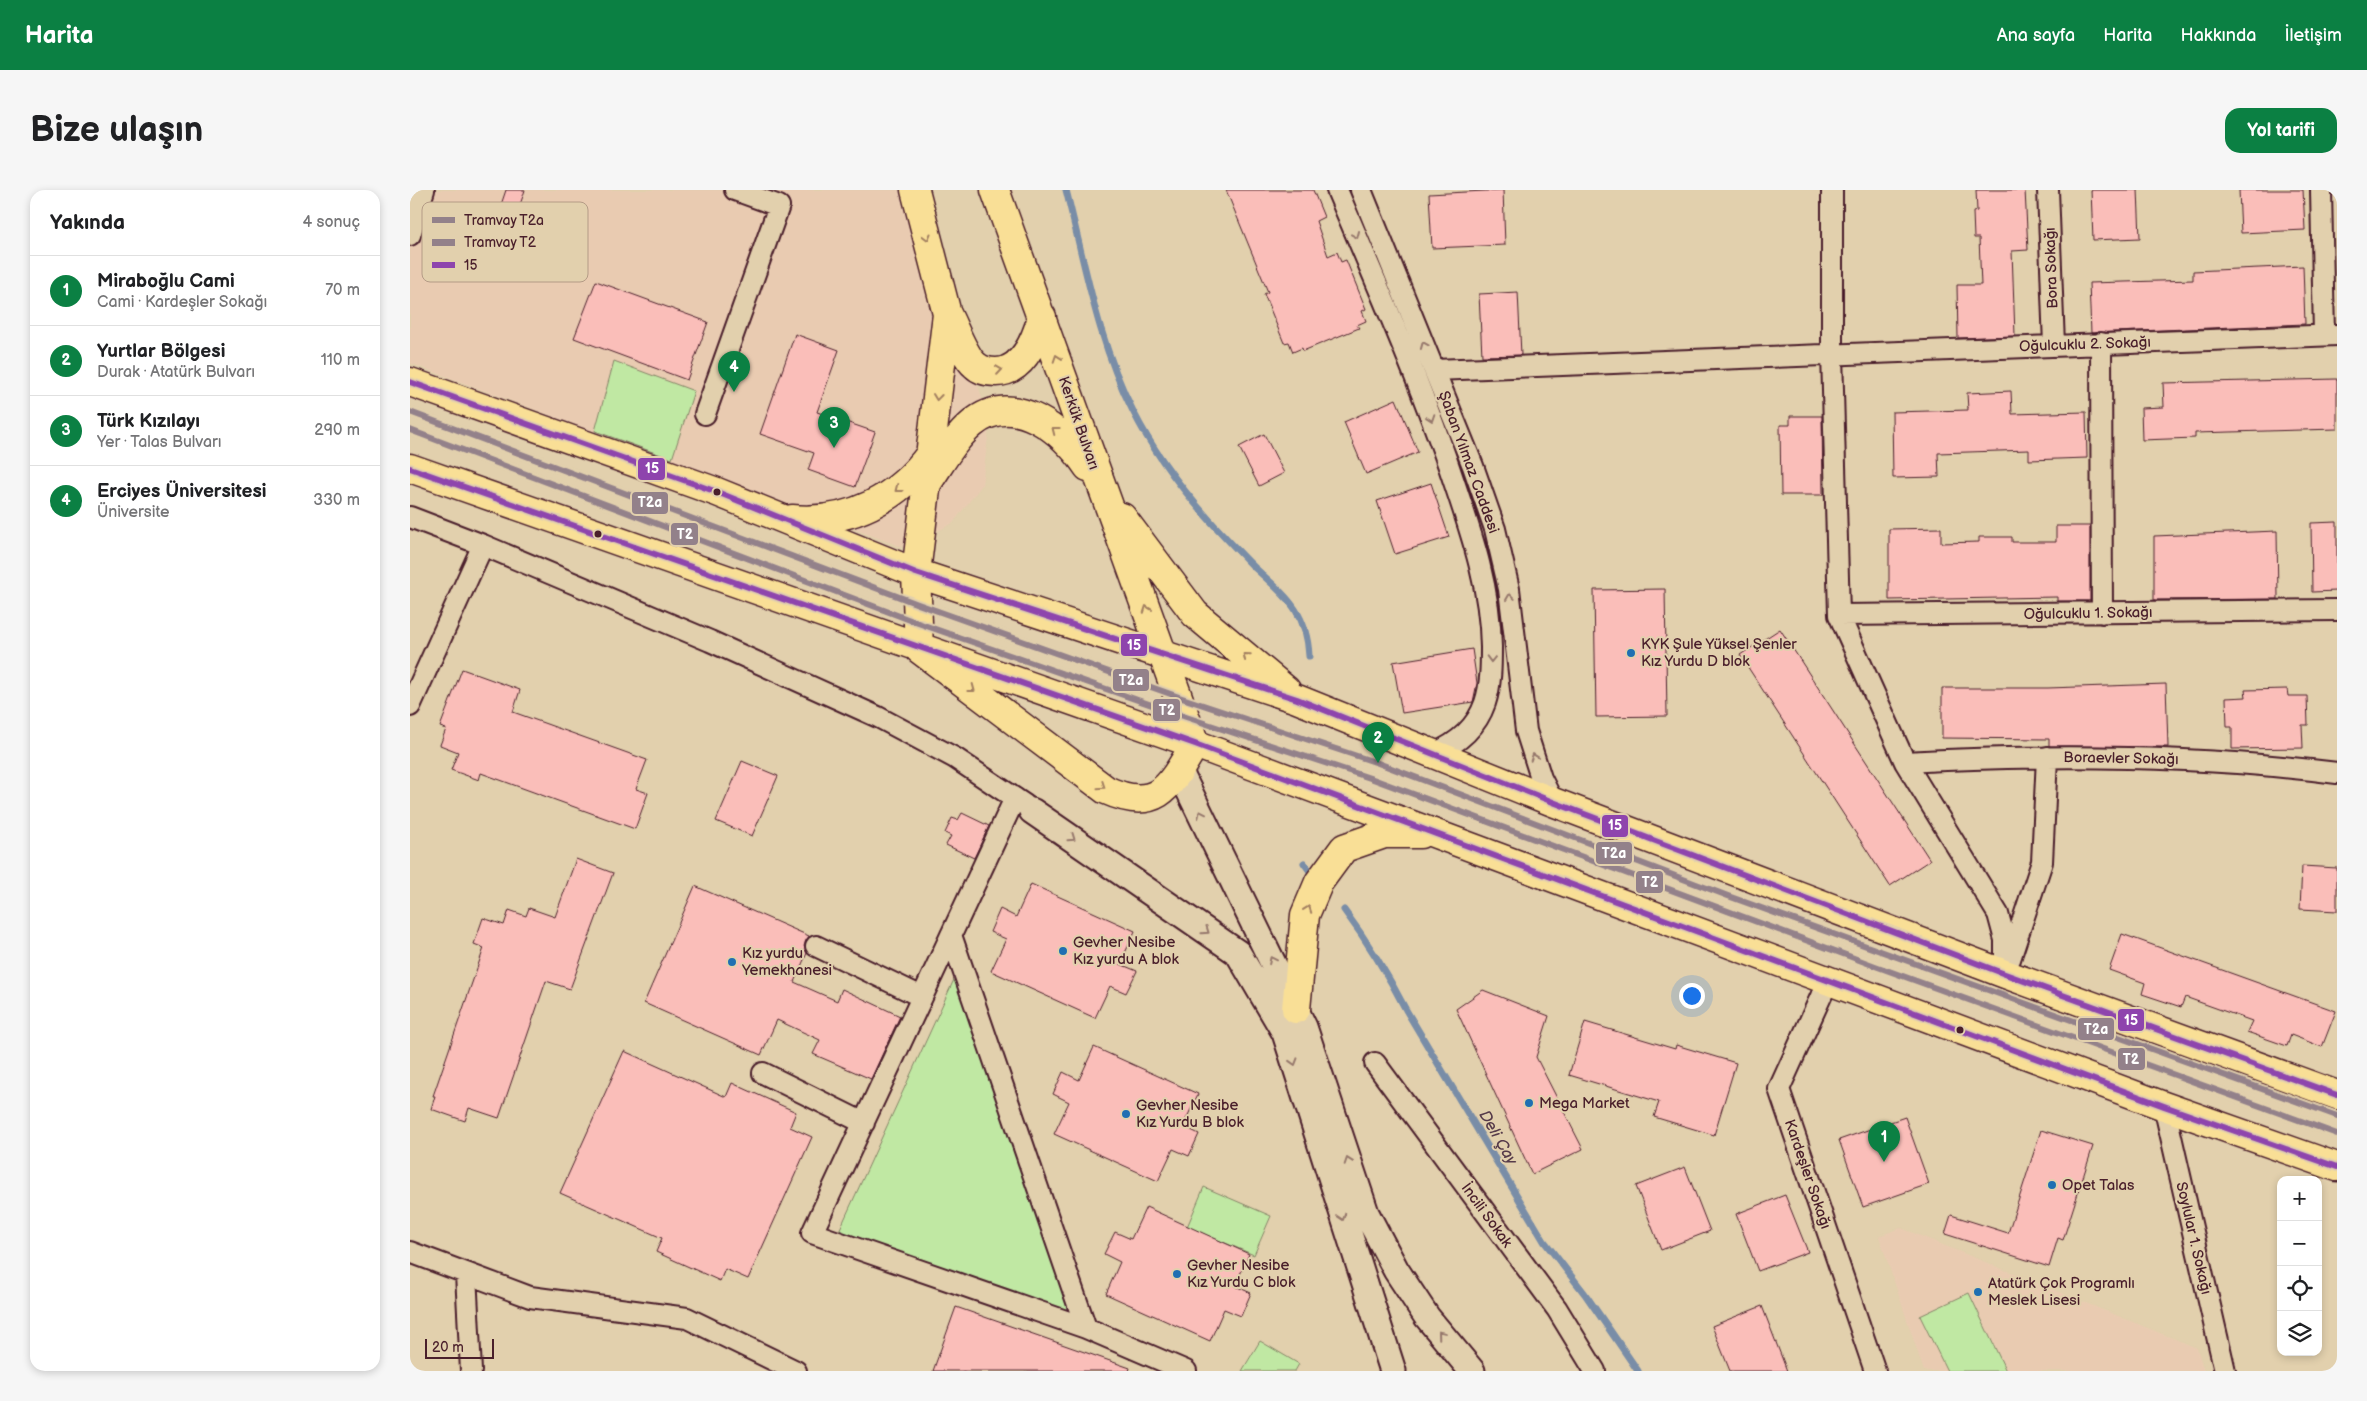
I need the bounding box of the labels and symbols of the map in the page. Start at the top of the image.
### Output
legend [422,202,588,282]
text: Tramvay T2a [464,212,544,229]
street label: Bora Sokağı [2041,227,2062,309]
one-way arrow [1350,230,1360,239]
one-way arrow [922,233,932,241]
text: Tramvay T2 [464,234,537,251]
text: 15 [464,257,477,274]
street label: Oğulcuklu 2. Sokağı [2019,333,2151,356]
one-way arrow [1420,341,1430,350]
pin: 4 [718,351,750,392]
one-way arrow [1053,354,1063,363]
one-way arrow [994,366,1003,376]
street label: Kerkük Bulvarı [1054,374,1103,472]
street label: Şaban Yılmaz Caddesi [1434,388,1503,536]
one-way arrow [932,393,943,401]
pin: 3 [818,407,850,448]
one-way arrow [1425,413,1435,421]
one-way arrow [1051,426,1060,435]
line badge: 15 [637,457,666,481]
text: 15 [645,460,659,477]
one-way arrow [894,483,903,492]
unlabelled marker [712,487,722,497]
line badge: T2a [631,491,669,515]
text: T2a [638,494,662,511]
line badge: T2 [670,522,699,546]
text: T2 [677,526,694,543]
unlabelled marker [593,529,603,539]
one-way arrow [1506,593,1516,601]
street label: Oğulcuklu 1. Sokağı [2023,603,2153,624]
one-way arrow [1143,606,1153,614]
line badge: 15 [1120,633,1148,657]
place label: KYK Şule Yüksel Şenler Kız Yurdu D blok [1641,635,1797,671]
text: 15 [1127,637,1141,654]
marker: KYK Şule Yüksel Şenler Kız Yurdu D blok [1625,647,1637,659]
one-way arrow [1243,654,1252,662]
one-way arrow [1486,655,1496,663]
line badge: T2a [1112,668,1150,692]
text: T2a [1119,672,1143,689]
one-way arrow [966,683,975,691]
line badge: T2 [1152,698,1181,722]
text: T2 [1159,702,1176,719]
pin: 2 [1362,722,1394,763]
street label: Boraevler Sokağı [2063,748,2179,769]
one-way arrow [1530,754,1540,762]
one-way arrow [1096,780,1106,789]
one-way arrow [1197,810,1207,819]
line badge: 15 [1601,814,1629,838]
text: 15 [1608,817,1622,834]
one-way arrow [1067,832,1076,842]
line badge: T2a [1595,841,1633,865]
text: T2a [1602,845,1626,862]
line badge: T2 [1635,870,1664,894]
text: T2 [1642,874,1659,891]
one-way arrow [1302,905,1312,914]
one-way arrow [1200,925,1210,934]
place label: Gevher Nesibe Kız yurdu A blok [1073,933,1180,969]
place label: Kız yurdu Yemekhanesi [741,944,832,980]
marker: Gevher Nesibe Kız yurdu A blok [1057,945,1069,957]
marker: Kız yurdu Yemekhanesi [726,956,738,968]
one-way arrow [1268,957,1278,966]
your location [1679,983,1705,1009]
line badge: 15 [2117,1008,2145,1032]
text: 15 [2124,1012,2138,1029]
line badge: T2a [2077,1017,2115,1041]
text: T2a [2084,1021,2108,1038]
unlabelled marker [1955,1025,1965,1035]
line badge: T2 [2117,1047,2146,1071]
text: T2 [2123,1051,2140,1068]
one-way arrow [1288,1058,1298,1066]
place label: Mega Market [1539,1094,1630,1113]
place label: Gevher Nesibe Kız Yurdu B blok [1136,1096,1245,1132]
marker: Mega Market [1523,1097,1535,1109]
water label: Deli Çay [1474,1107,1521,1169]
marker: Gevher Nesibe Kız Yurdu B blok [1120,1108,1132,1120]
street label: Kardeşler Sokağı [1780,1117,1835,1231]
pin: 1 [1868,1121,1900,1162]
one-way arrow [1344,1157,1354,1166]
place label: Opet Talas [2062,1176,2135,1195]
street label: İncili Sokak [1457,1179,1517,1252]
marker: Opet Talas [2046,1179,2058,1191]
street label: Soylular 1. Sokağı [2171,1180,2216,1296]
one-way arrow [1337,1213,1347,1221]
place label: Gevher Nesibe Kız Yurdu C blok [1187,1256,1296,1292]
marker: Gevher Nesibe Kız Yurdu C blok [1171,1268,1183,1280]
place label: Atatürk Çok Programlı Meslek Lisesi [1988,1274,2135,1310]
marker: Atatürk Çok Programlı Meslek Lisesi [1972,1286,1984,1298]
one-way arrow [1438,1330,1447,1339]
scale bar [425,1336,494,1359]

